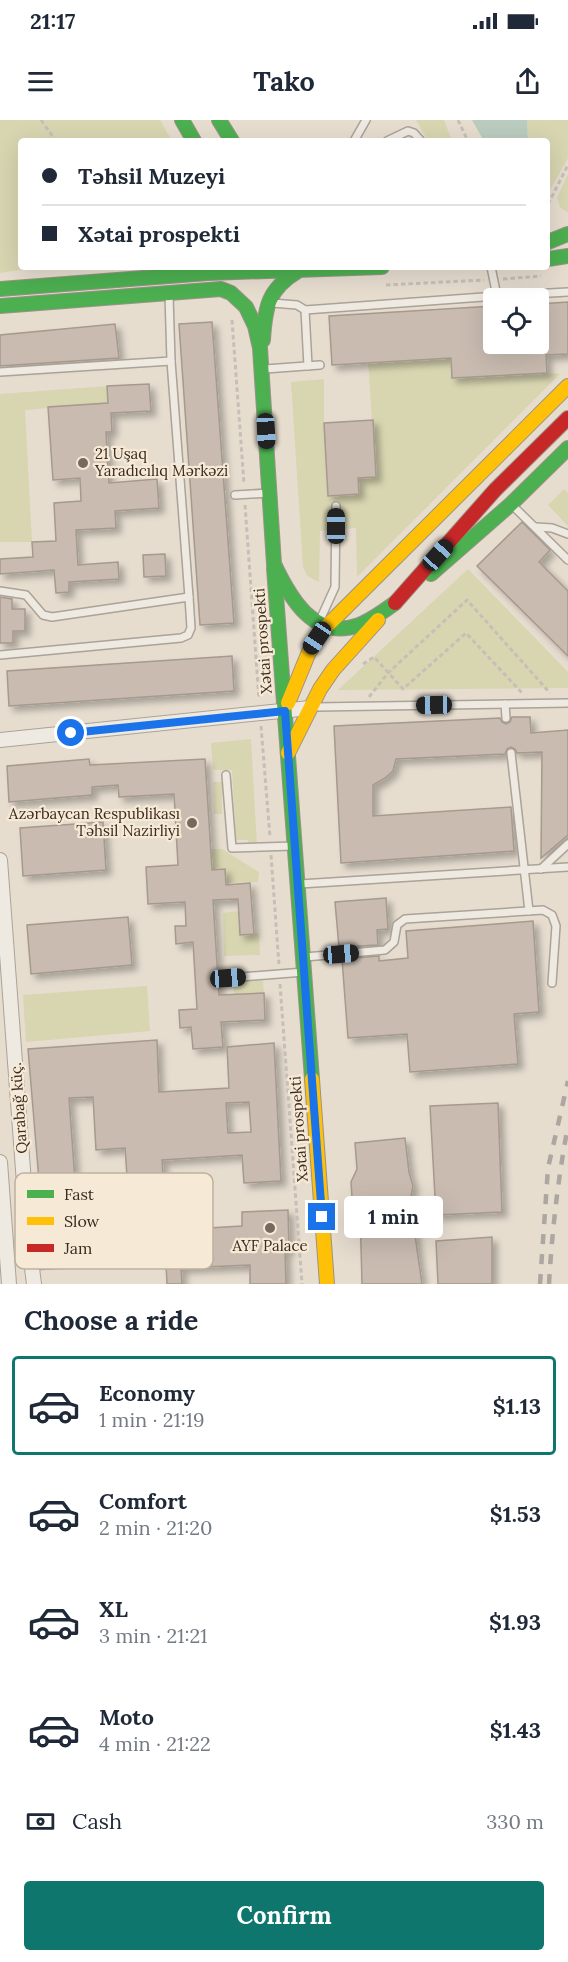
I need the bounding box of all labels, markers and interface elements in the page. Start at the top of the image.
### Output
text: 21:17 [30,7,75,35]
text: Tako [253,64,315,98]
icon: menu [24,65,57,98]
icon: share [511,65,544,98]
text: Təhsil Muzeyi [78,162,225,190]
text: Xətai prospekti [78,220,240,248]
map controls [483,288,549,354]
button: locate [483,288,549,354]
car [256,413,276,449]
place label: 21 Uşaq Yaradıcılıq Mərkəzi [94,444,228,480]
marker: 21 Uşaq Yaradıcılıq Mərkəzi [76,456,90,470]
car [327,508,345,544]
car [419,536,457,574]
street label: Xətai prospekti [249,588,276,694]
car [299,618,335,658]
car [416,696,452,714]
route start [57,719,84,746]
place label: Azərbaycan Respublikası Təhsil Nazirliyi [8,804,180,840]
marker: Azərbaycan Respublikası Təhsil Nazirliyi [185,816,199,830]
car [322,943,360,965]
car [209,968,247,988]
street label: Qarabağ küç. [6,1062,31,1154]
street label: Xətai prospekti [285,1076,312,1182]
legend [15,1173,213,1269]
text: Fast [64,1184,95,1204]
callout: 1 min [343,1196,442,1238]
route end [308,1203,335,1230]
text: 1 min [368,1204,419,1229]
text: Slow [64,1211,100,1231]
marker: AYF Palace [263,1221,277,1235]
place label: AYF Palace [231,1236,308,1255]
text: Jam [63,1238,92,1258]
text: Choose a ride [24,1303,198,1337]
icon: car [27,1379,81,1433]
text: Economy [99,1379,195,1407]
text: $1.13 [493,1392,541,1420]
text: 1 min · 21:19 [99,1407,205,1432]
icon: car [27,1487,81,1541]
text: Comfort [99,1487,187,1515]
text: $1.53 [490,1500,541,1528]
text: 2 min · 21:20 [99,1515,212,1540]
icon: car [27,1595,81,1649]
text: XL [99,1595,128,1623]
text: $1.93 [489,1608,541,1636]
text: 3 min · 21:21 [99,1623,208,1648]
icon: car [27,1703,81,1757]
text: Moto [99,1703,154,1731]
text: $1.43 [490,1716,541,1744]
text: 4 min · 21:22 [99,1731,211,1756]
icon: cash [24,1805,57,1838]
text: Cash [72,1807,122,1835]
text: 330 m [486,1809,544,1834]
button: Confirm [24,1881,544,1950]

